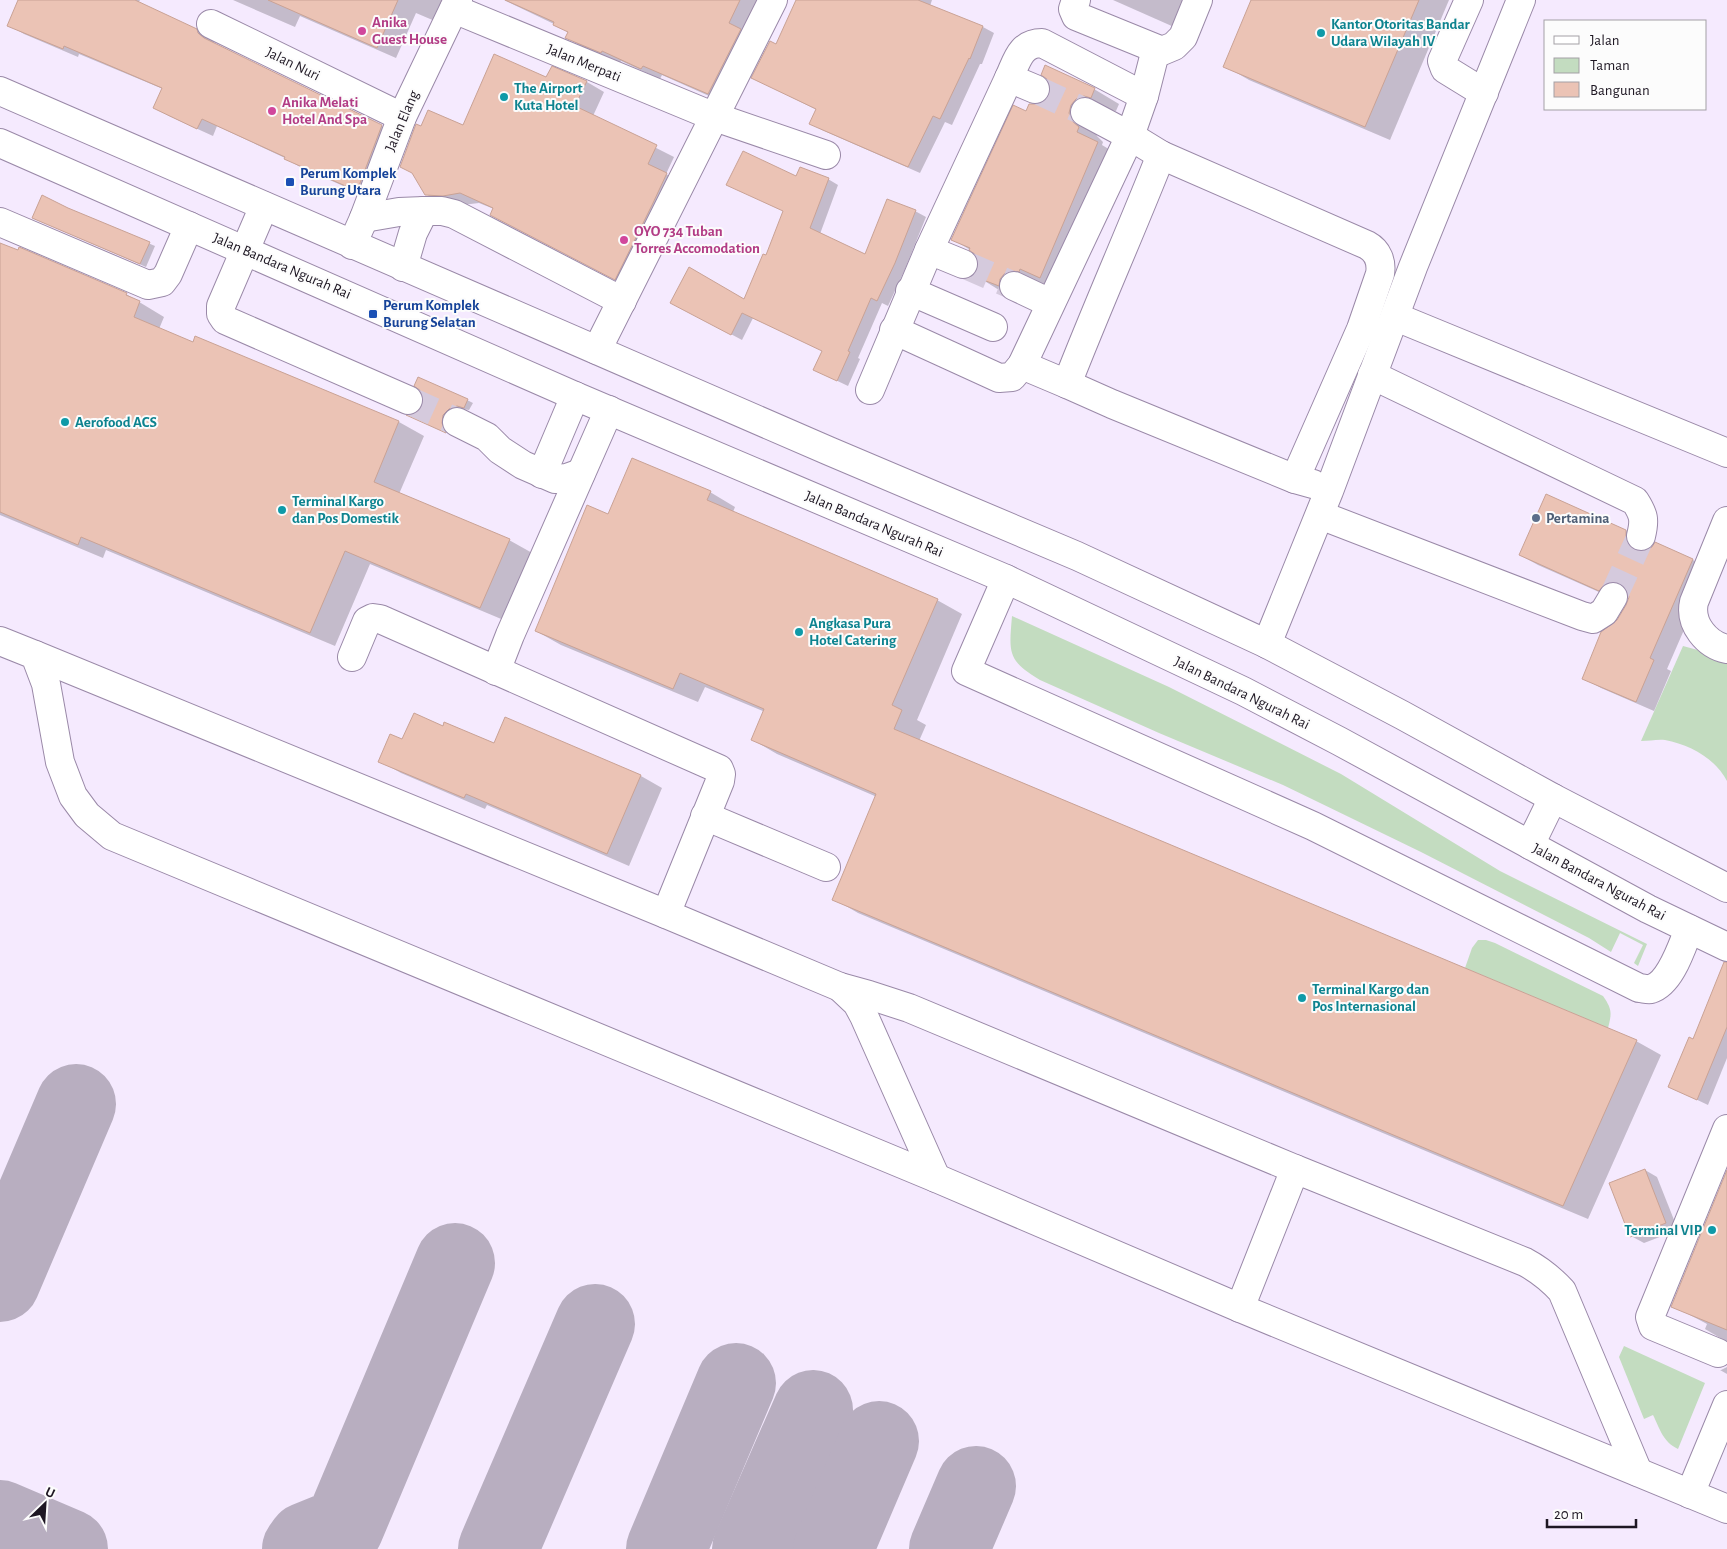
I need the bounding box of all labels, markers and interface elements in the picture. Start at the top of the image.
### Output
place label: Anika Guest House [372,15,447,47]
place label: Kantor Otoritas Bandar Udara Wilayah IV [1331,17,1471,49]
legend [1544,20,1707,110]
marker: Anika Guest House [356,25,368,37]
marker: Kantor Otoritas Bandar Udara Wilayah IV [1315,27,1327,39]
text: Jalan [1590,33,1620,48]
street label: Jalan Merpati [545,41,623,85]
street label: Jalan Nuri [264,45,322,83]
text: Taman [1590,58,1630,73]
place label: The Airport Kuta Hotel [514,81,583,113]
text: Bangunan [1590,83,1650,98]
street label: Jalan Elang [382,88,422,154]
marker: The Airport Kuta Hotel [498,91,510,103]
place label: Anika Melati Hotel And Spa [282,95,367,127]
marker: Anika Melati Hotel And Spa [266,105,278,117]
place label: Perum Komplek Burung Utara [300,166,397,198]
marker: Perum Komplek Burung Utara [284,176,296,188]
place label: OYO 734 Tuban Torres Accomodation [634,224,760,256]
street label: Jalan Bandara Ngurah Rai [211,230,353,302]
marker: OYO 734 Tuban Torres Accomodation [618,234,630,246]
place label: Perum Komplek Burung Selatan [383,298,480,330]
marker: Perum Komplek Burung Selatan [367,308,379,320]
place label: Aerofood ACS [75,415,157,430]
marker: Aerofood ACS [59,416,71,428]
street label: Jalan Bandara Ngurah Rai [803,488,945,560]
place label: Terminal Kargo dan Pos Domestik [292,494,399,526]
marker: Terminal Kargo dan Pos Domestik [276,504,288,516]
place label: Pertamina [1546,511,1610,526]
marker: Pertamina [1530,512,1542,524]
place label: Angkasa Pura Hotel Catering [809,616,897,648]
marker: Angkasa Pura Hotel Catering [793,626,805,638]
street label: Jalan Bandara Ngurah Rai [1172,654,1312,732]
street label: Jalan Bandara Ngurah Rai [1530,841,1668,923]
place label: Terminal Kargo dan Pos Internasional [1312,982,1429,1014]
marker: Terminal Kargo dan Pos Internasional [1296,992,1308,1004]
place label: Terminal VIP [1624,1223,1703,1238]
marker: Terminal VIP [1706,1224,1718,1236]
north arrow [20,1479,70,1529]
text: U [43,1485,57,1501]
scale bar [1547,1496,1636,1528]
text: 20 m [1554,1507,1583,1522]

